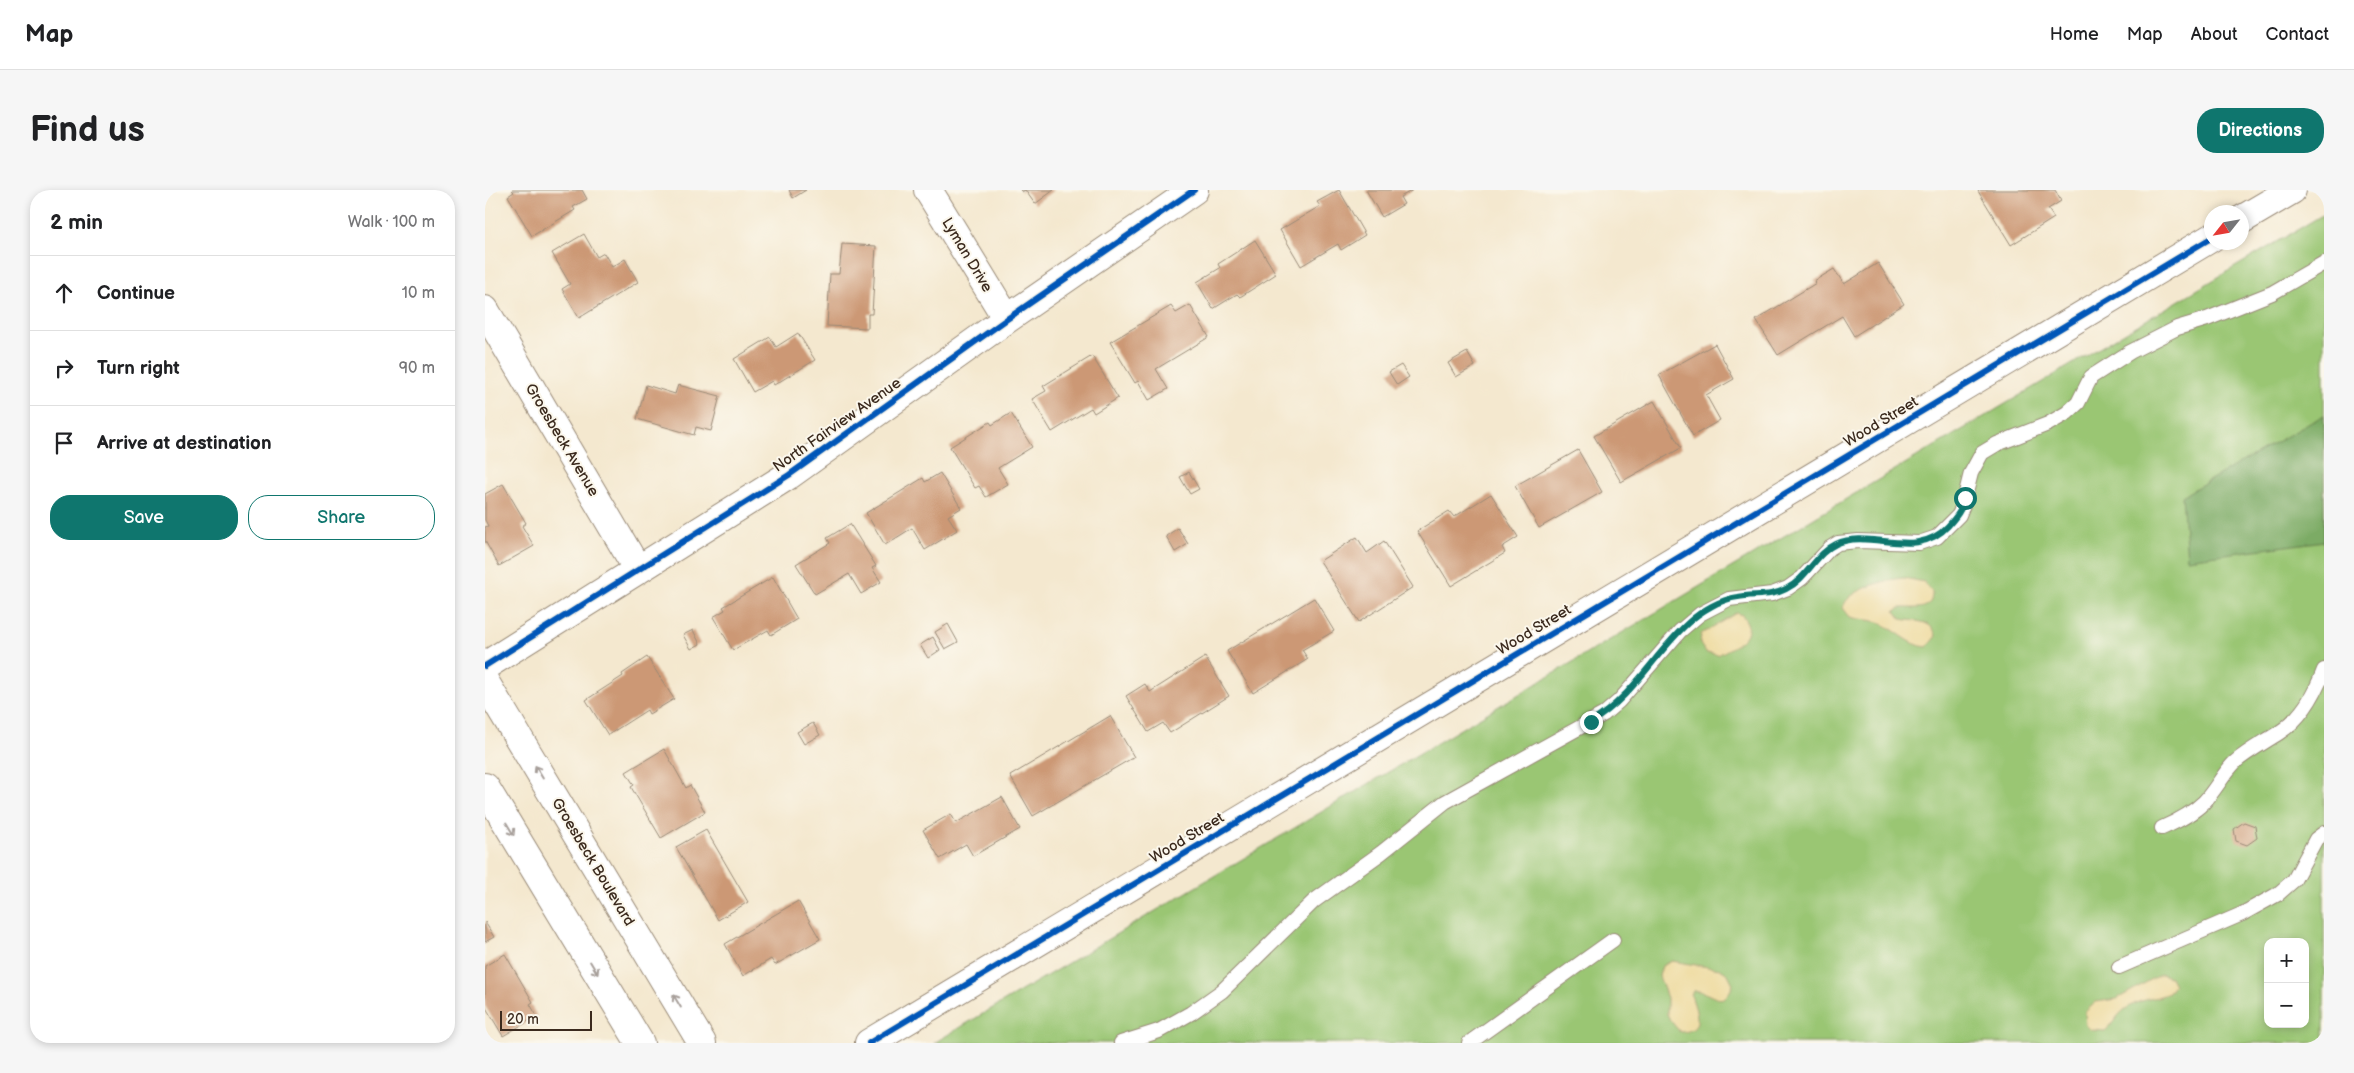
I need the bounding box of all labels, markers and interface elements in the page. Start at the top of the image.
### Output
text: Map [25,20,73,49]
text: Home [2050,24,2099,45]
text: Map [2127,24,2163,45]
text: About [2191,24,2238,45]
text: Contact [2266,24,2329,45]
button: Directions [2197,108,2324,153]
text: Find us [30,109,145,152]
north arrow [2204,205,2249,250]
text: 2 min [50,210,103,235]
text: Walk · 100 m [348,213,435,232]
street label: Lyman Drive [937,214,997,296]
icon: ahead [50,279,78,307]
text: Continue [97,282,175,305]
text: 10 m [402,284,435,303]
icon: right [50,354,78,382]
text: Turn right [97,357,180,380]
text: 90 m [399,359,435,378]
street label: North Fairview Avenue [769,373,905,476]
street label: Groesbeck Avenue [521,380,603,500]
street label: Wood Street [1840,392,1922,452]
icon: arrive [50,429,78,457]
text: Arrive at destination [97,432,272,455]
route start [1954,487,1977,510]
button: Save [50,495,238,540]
button: Share [248,495,435,540]
street label: Wood Street [1493,600,1575,660]
route end [1580,711,1603,734]
one-way arrow [534,765,544,779]
street label: Groesbeck Boulevard [547,794,639,930]
street label: Wood Street [1146,808,1228,868]
one-way arrow [506,821,516,835]
map controls [2264,938,2309,1028]
button: + [2264,938,2309,983]
one-way arrow [590,960,600,974]
button: − [2264,983,2309,1028]
one-way arrow [671,995,681,1009]
scale bar [500,1008,593,1031]
text: 20 m [507,1011,539,1028]

